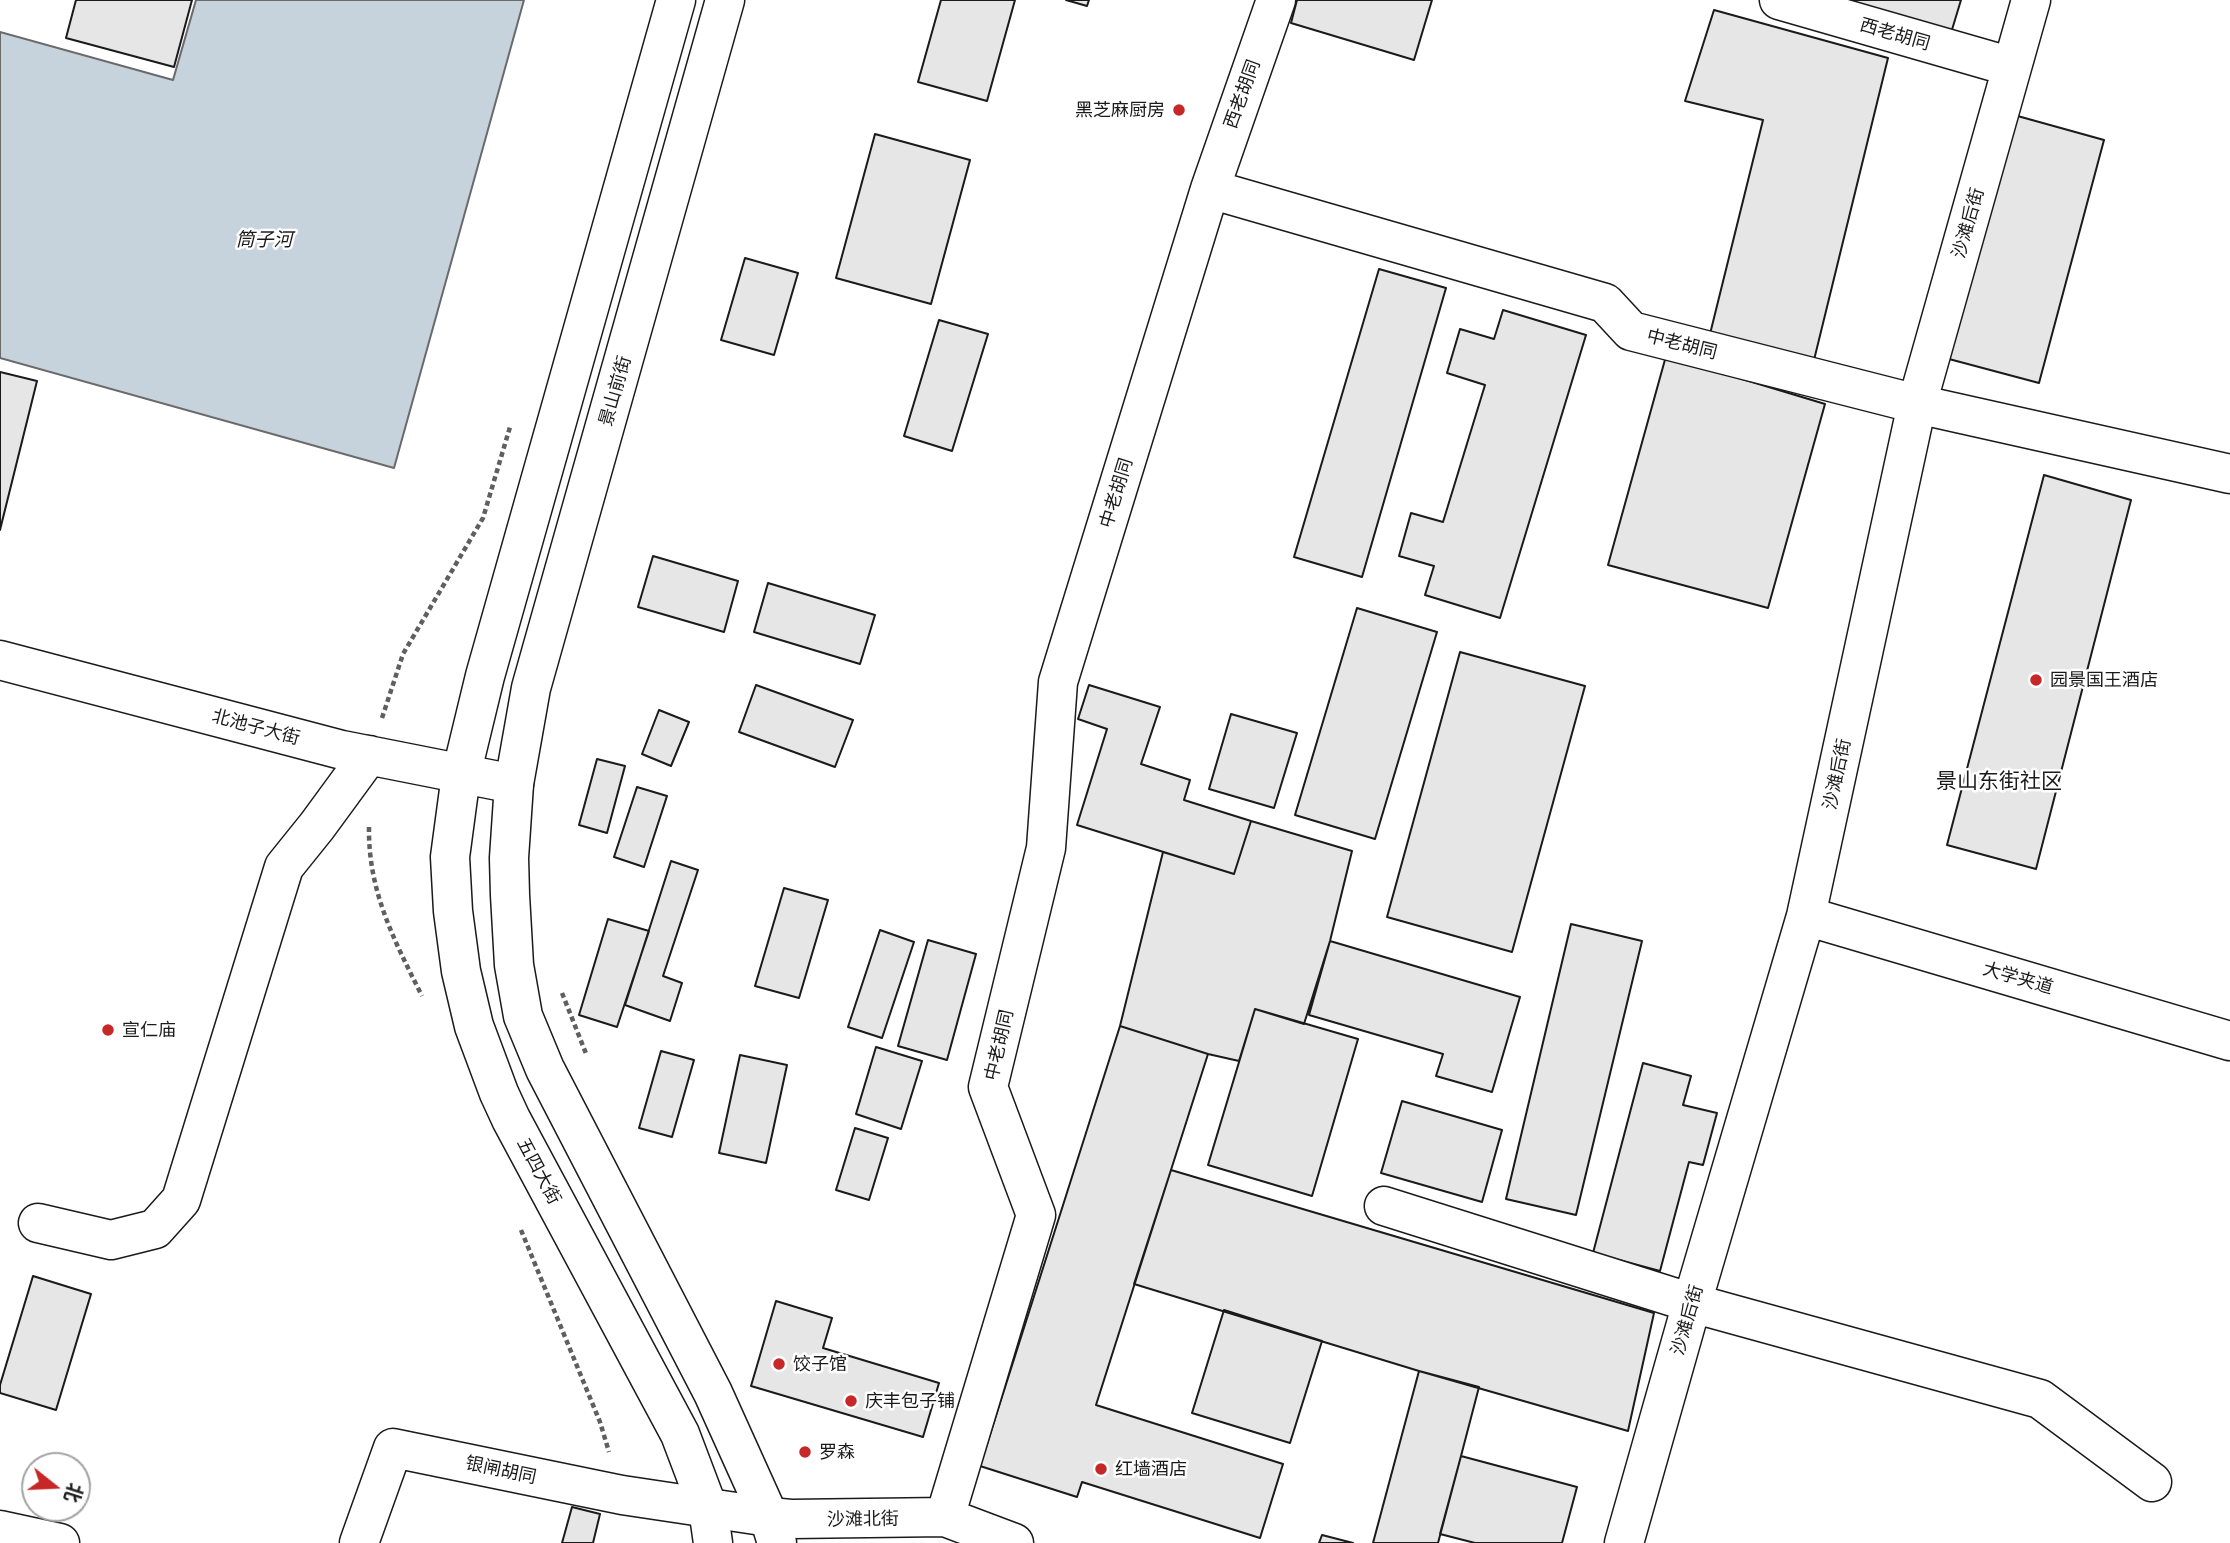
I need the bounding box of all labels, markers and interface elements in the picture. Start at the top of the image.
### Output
street label: 西老胡同 [1857,14,1933,54]
street label: 西老胡同 [1220,56,1264,132]
place label: 黑芝麻厨房 [1075,99,1165,121]
marker: 黑芝麻厨房 [1171,102,1187,118]
street label: 沙滩后街 [1948,185,1988,261]
water label: 筒子河 [236,229,292,251]
street label: 中老胡同 [1644,325,1720,363]
street label: 景山前街 [595,353,635,429]
street label: 中老胡同 [1095,455,1137,531]
place label: 园景国王酒店 [2050,669,2158,691]
marker: 园景国王酒店 [2028,672,2044,688]
street label: 北池子大街 [210,705,302,749]
street label: 沙滩后街 [1819,737,1855,811]
district label: 景山东街社区 [1936,768,2062,794]
street label: 大学夹道 [1980,958,2056,998]
street label: 中老胡同 [980,1007,1018,1083]
place label: 宣仁庙 [122,1019,176,1041]
marker: 宣仁庙 [100,1022,116,1038]
street label: 五四大街 [513,1134,565,1208]
street label: 沙滩后街 [1667,1282,1707,1358]
place label: 饺子馆 [793,1353,847,1375]
marker: 饺子馆 [771,1356,787,1372]
place label: 庆丰包子铺 [865,1390,955,1412]
marker: 庆丰包子铺 [843,1393,859,1409]
place label: 罗森 [819,1441,855,1463]
marker: 罗森 [797,1444,813,1460]
north arrow [21,1452,91,1522]
street label: 银闸胡同 [464,1452,538,1488]
place label: 红墙酒店 [1115,1458,1187,1480]
marker: 红墙酒店 [1093,1461,1109,1477]
text: 北 [61,1480,88,1506]
street label: 沙滩北街 [827,1508,899,1530]

